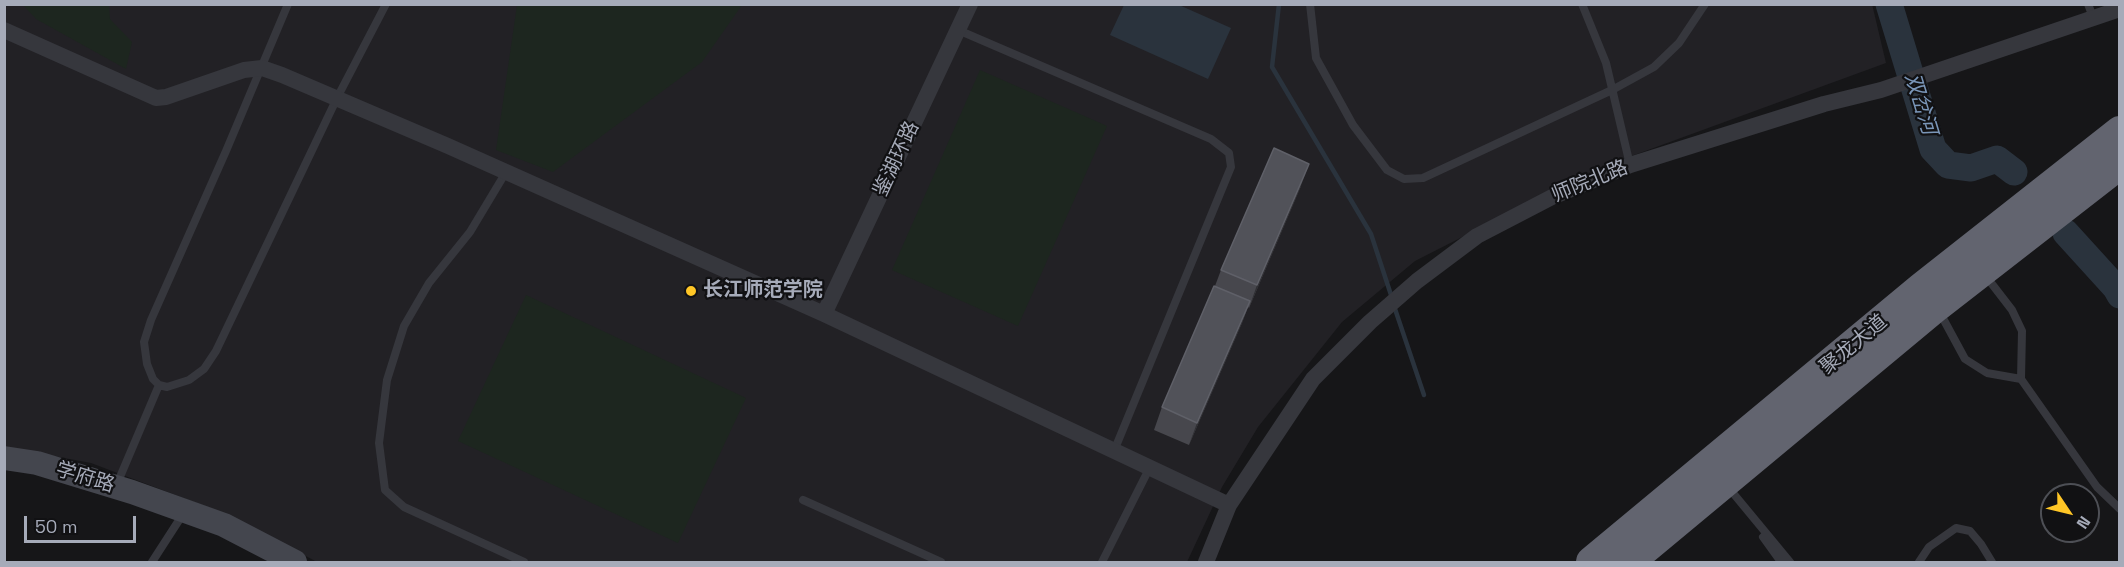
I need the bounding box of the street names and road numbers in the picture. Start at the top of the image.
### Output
street label: 鉴湖环路 [869,118,925,200]
street label: 师院北路 [1548,156,1632,208]
street label: 聚龙大道 [1816,310,1892,380]
street label: 学府路 [53,458,117,498]

